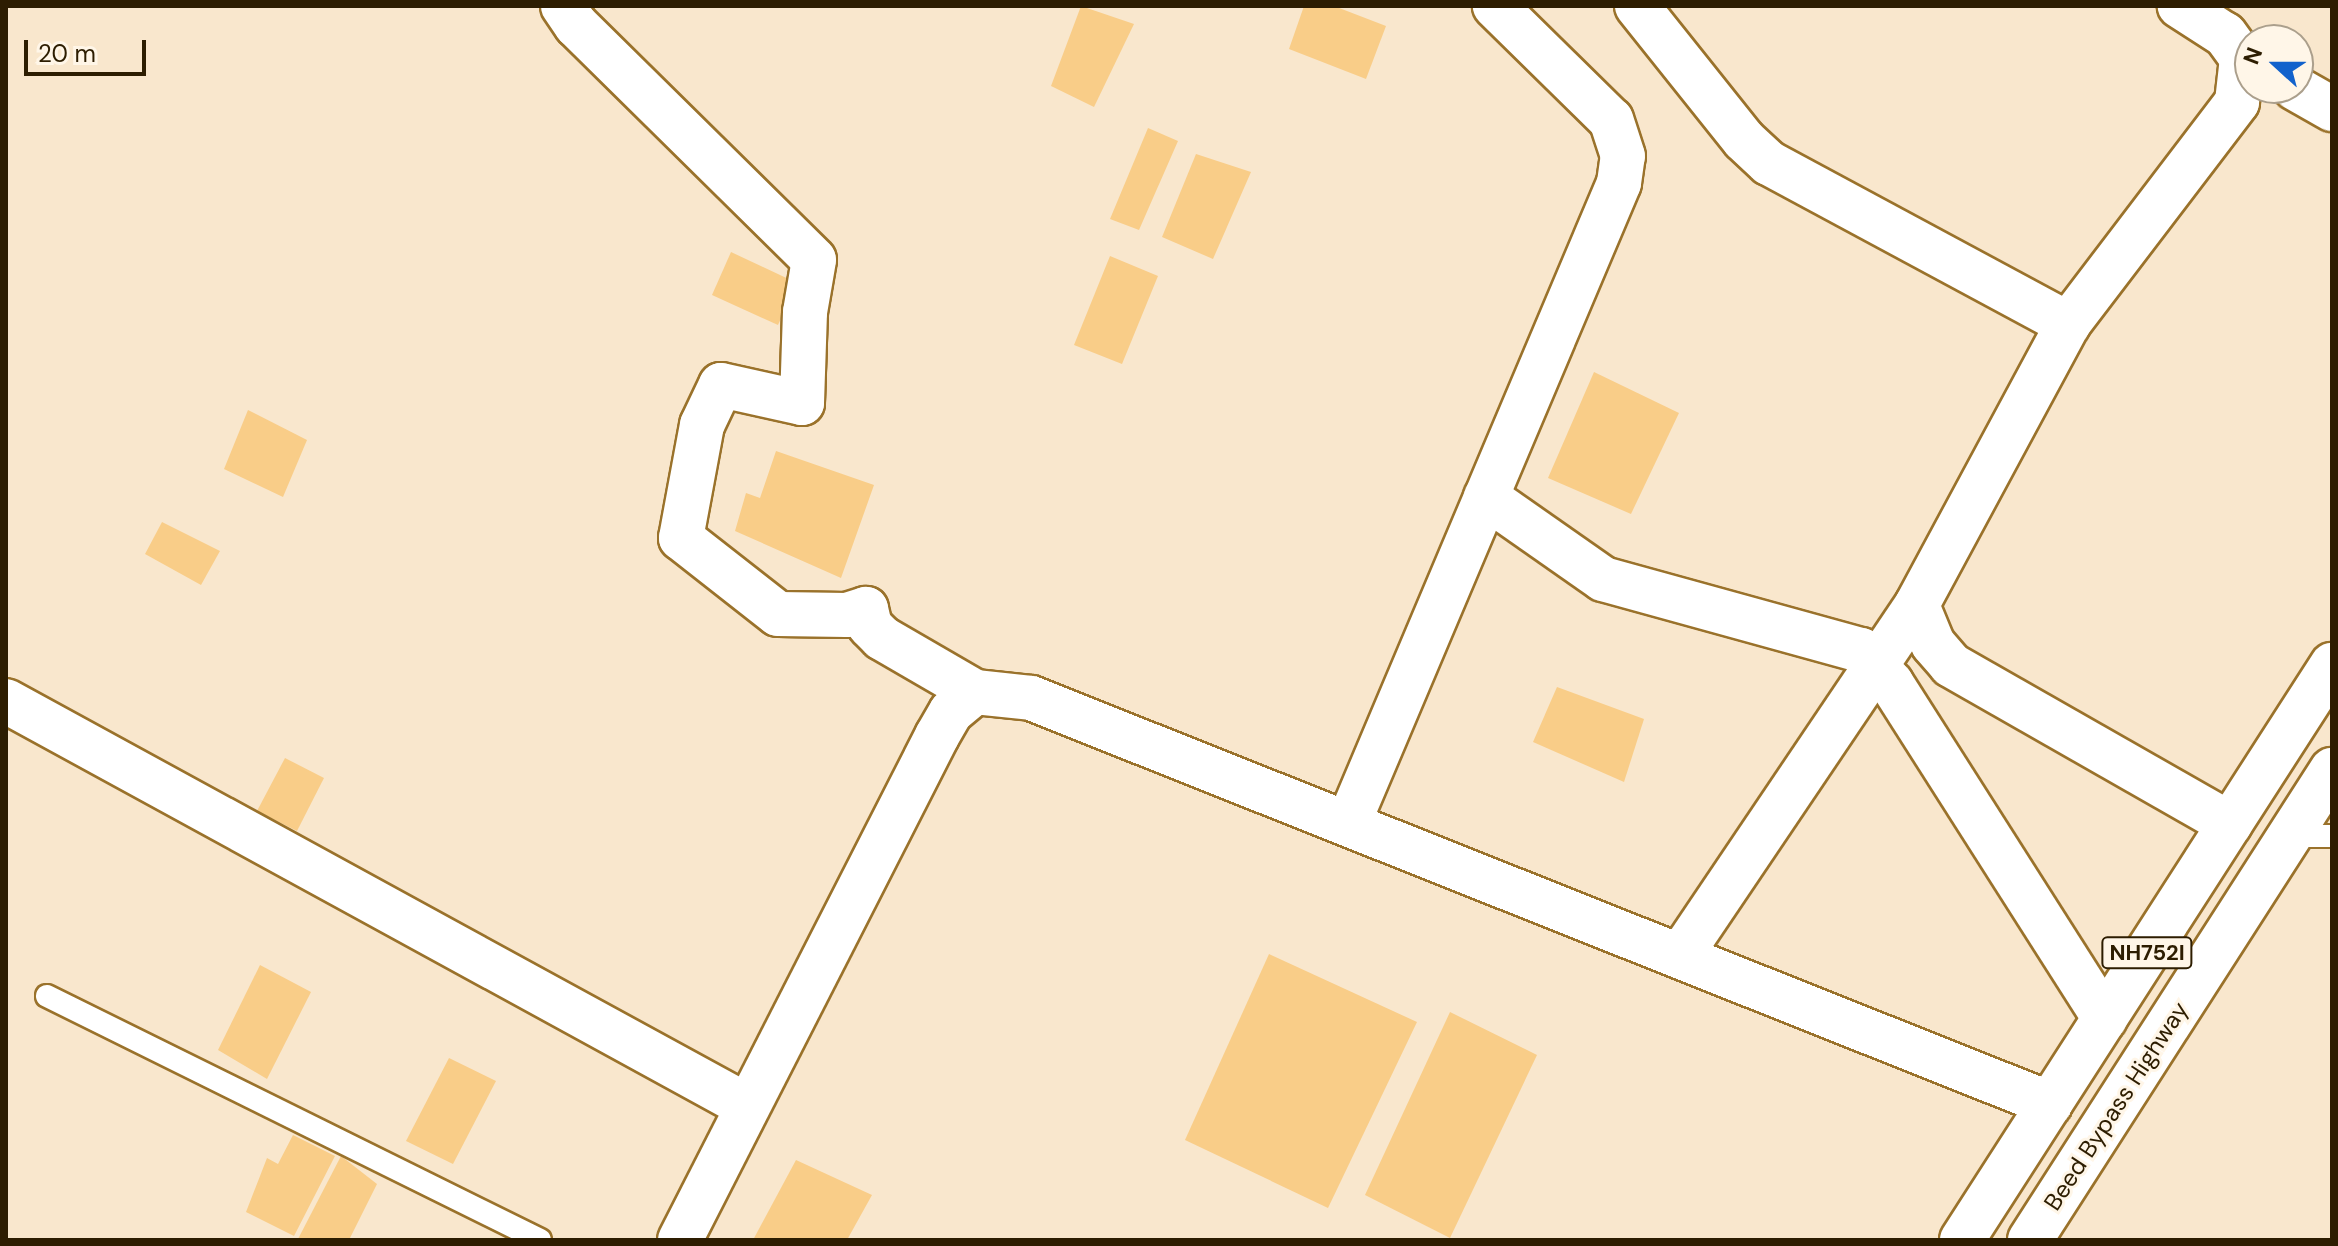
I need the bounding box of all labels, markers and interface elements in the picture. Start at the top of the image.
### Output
scale bar [28,24,150,74]
north arrow [2234,24,2314,104]
text: 20 m [38,38,96,69]
text: N [2237,43,2269,69]
road number: NH752I [2101,935,2193,971]
street label: Beed Bypass Highway [2038,996,2194,1216]

